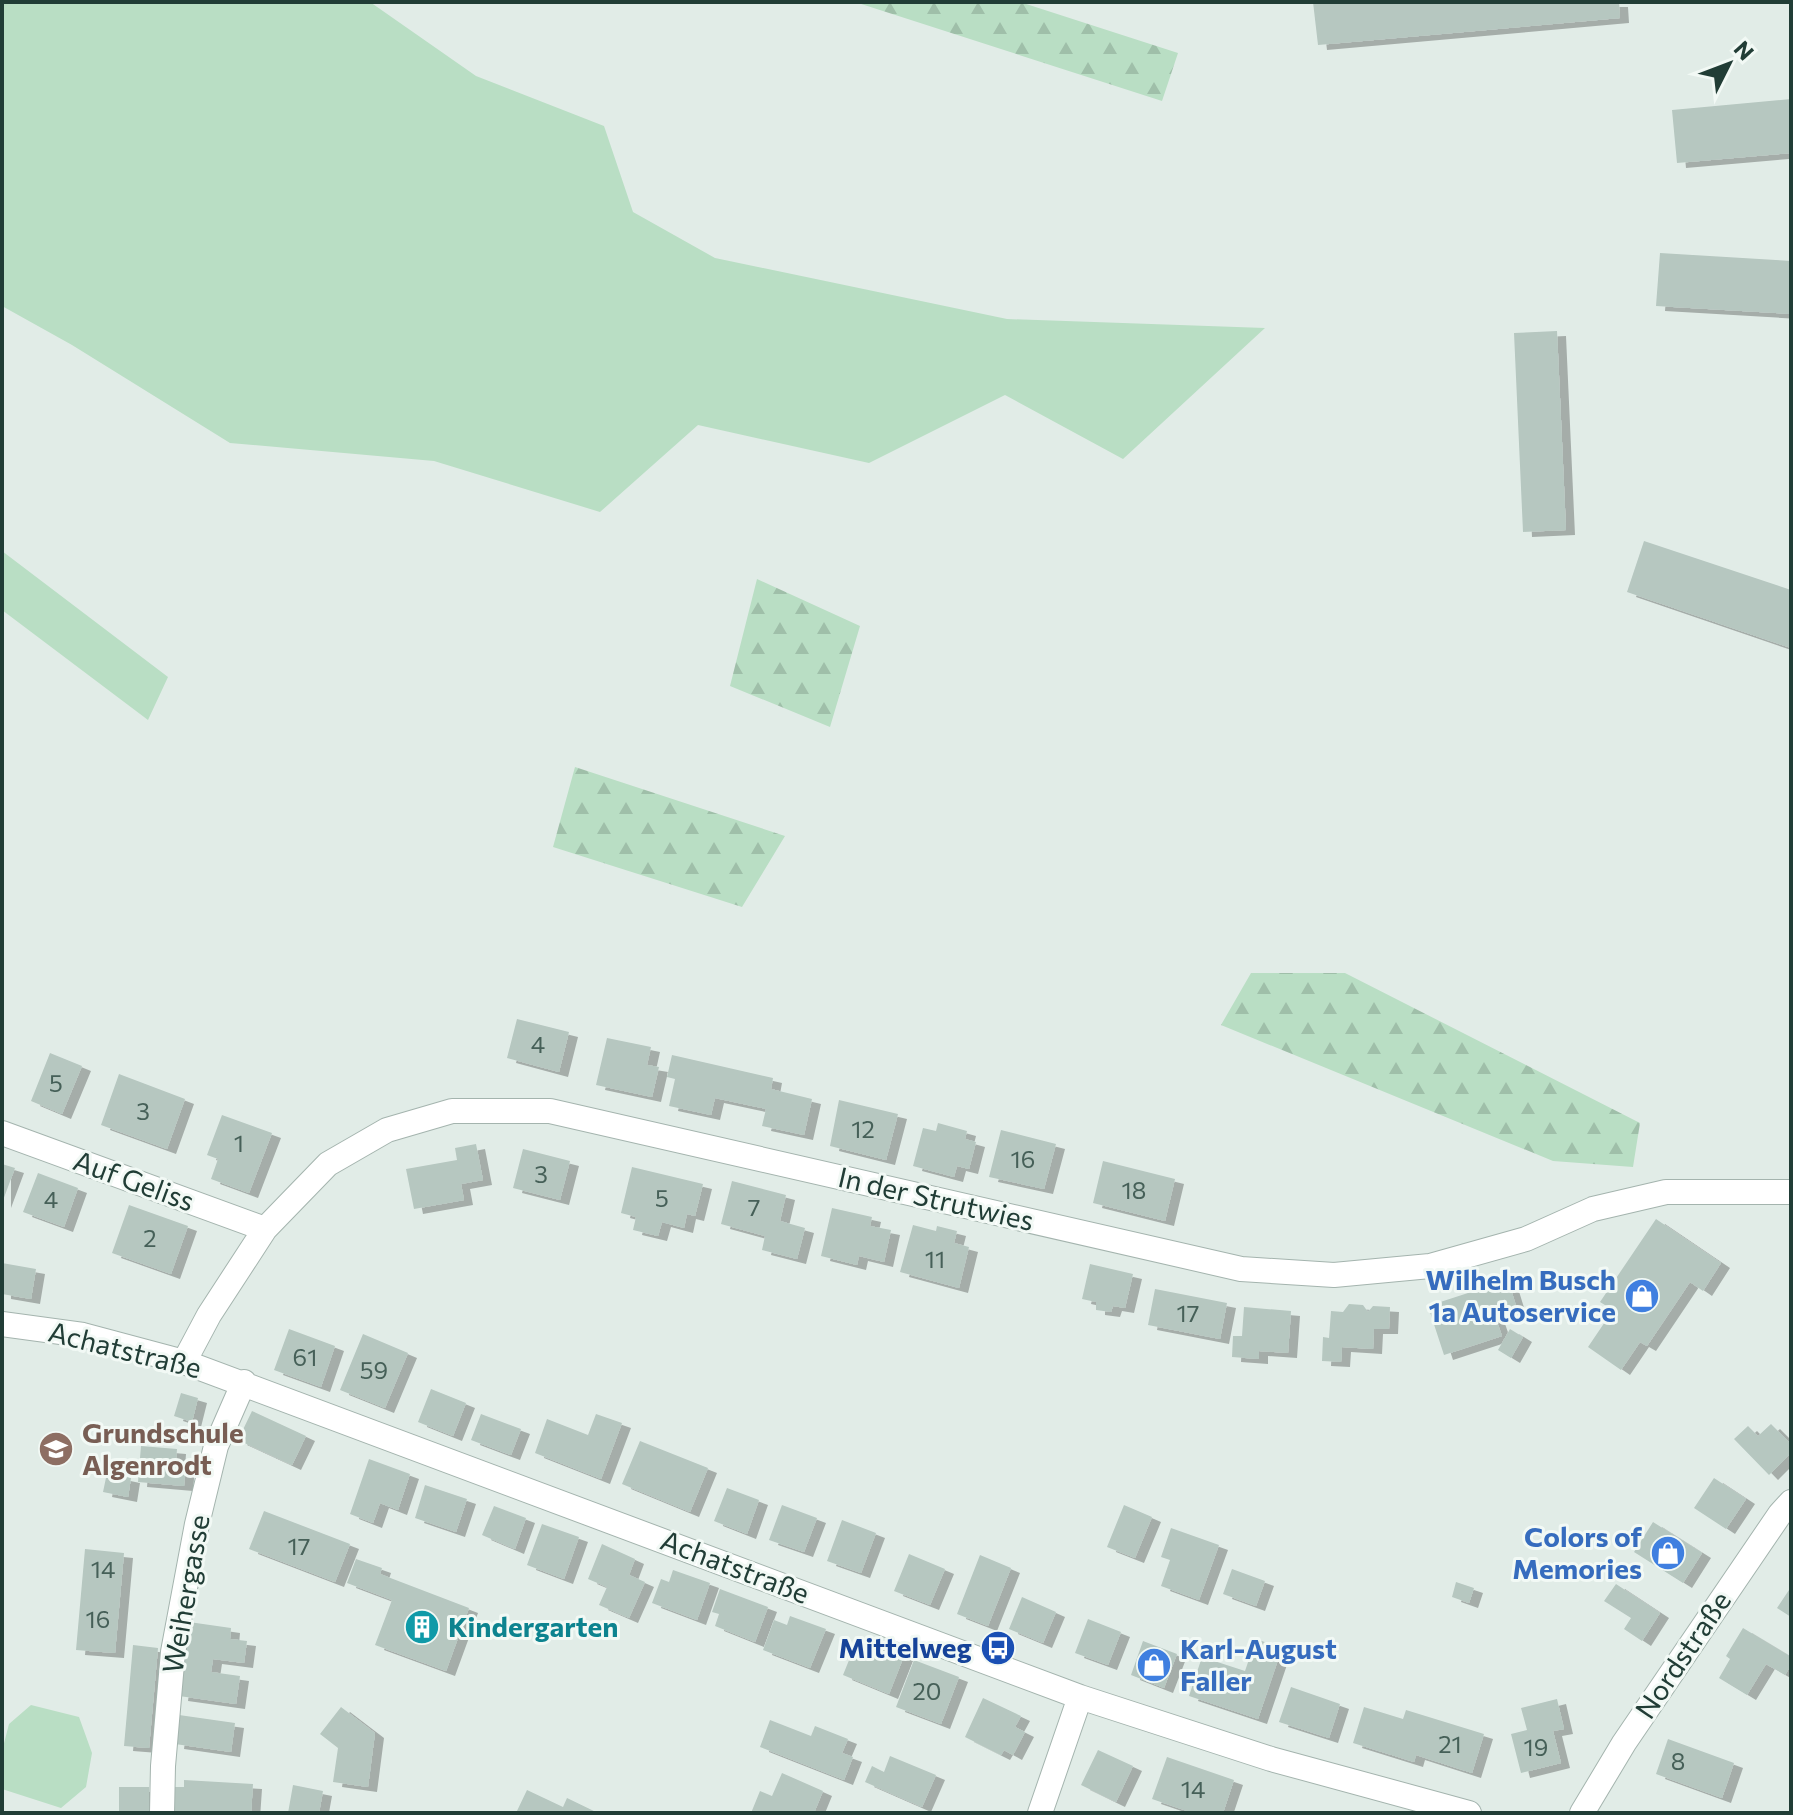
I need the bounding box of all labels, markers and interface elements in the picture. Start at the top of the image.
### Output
north arrow [1689,24,1769,104]
text: N [1729,35,1760,65]
house number: 4 [531,1029,545,1058]
house number: 5 [49,1068,63,1097]
house number: 3 [136,1096,150,1125]
house number: 12 [851,1114,875,1143]
house number: 1 [234,1128,244,1157]
street label: Auf Geliss [69,1143,199,1218]
house number: 16 [1011,1144,1035,1173]
house number: 3 [534,1159,548,1188]
street label: In der Strutwies [835,1159,1037,1237]
house number: 18 [1122,1175,1146,1204]
house number: 5 [655,1183,669,1212]
house number: 4 [44,1184,58,1213]
house number: 7 [748,1192,760,1221]
house number: 2 [143,1223,157,1252]
house number: 11 [925,1244,945,1273]
place label: Wilhelm Busch 1a Autoservice [1426,1262,1616,1328]
shop icon: Wilhelm Busch 1a Autoservice [1623,1277,1661,1315]
house number: 17 [1177,1298,1199,1327]
street label: Achatstraße [45,1314,205,1384]
house number: 61 [293,1342,317,1371]
house number: 59 [360,1355,388,1384]
place label: Grundschule Algenrodt [82,1415,244,1481]
school or university icon: Grundschule Algenrodt [37,1430,75,1468]
street label: Weihergasse [154,1512,216,1676]
place label: Colors of Memories [1512,1519,1643,1585]
street label: Achatstraße [656,1522,814,1610]
house number: 17 [288,1531,310,1560]
shop icon: Colors of Memories [1649,1534,1687,1572]
house number: 14 [91,1554,115,1583]
street label: Nordstraße [1627,1584,1737,1725]
house number: 16 [86,1604,110,1633]
building icon: Kindergarten [403,1608,441,1646]
place label: Kindergarten [448,1609,618,1643]
bus stop icon: Mittelweg [979,1629,1017,1667]
place label: Mittelweg [839,1630,972,1664]
place label: Karl-August Faller [1180,1631,1337,1697]
shop icon: Karl-August Faller [1135,1646,1173,1684]
house number: 20 [913,1676,941,1705]
house number: 21 [1438,1729,1462,1758]
house number: 19 [1524,1732,1548,1761]
house number: 8 [1671,1746,1685,1775]
house number: 14 [1181,1774,1205,1803]

